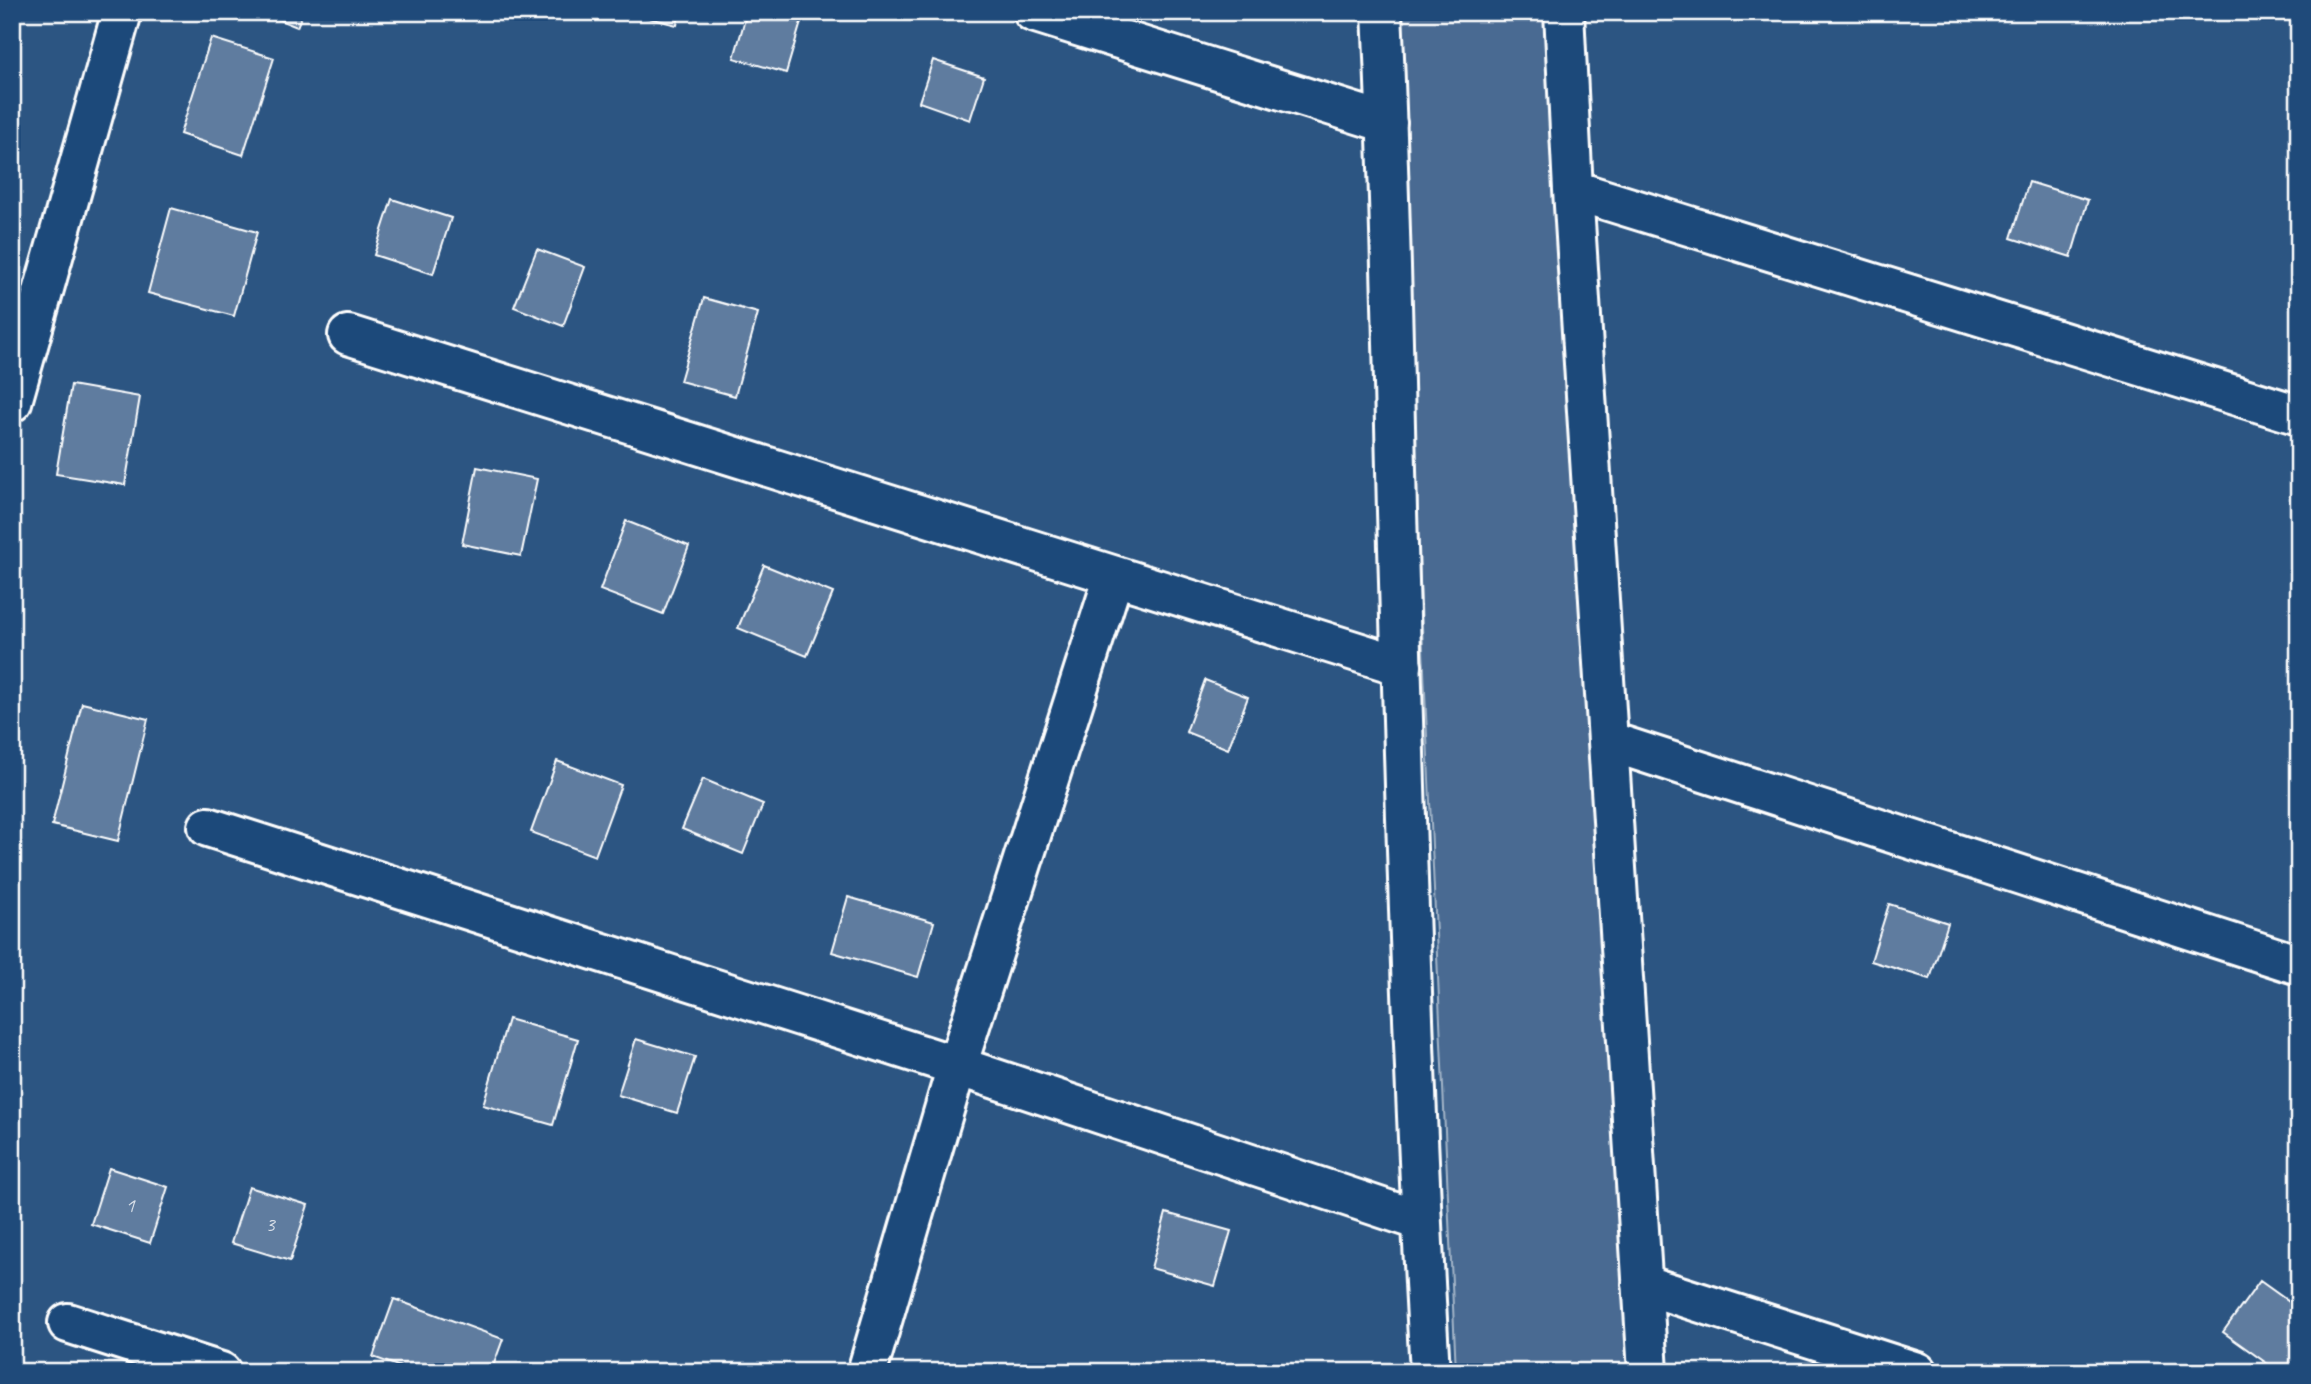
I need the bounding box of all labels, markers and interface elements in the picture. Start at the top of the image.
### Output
house number: 1 [125,1192,136,1218]
house number: 3 [265,1211,276,1237]

